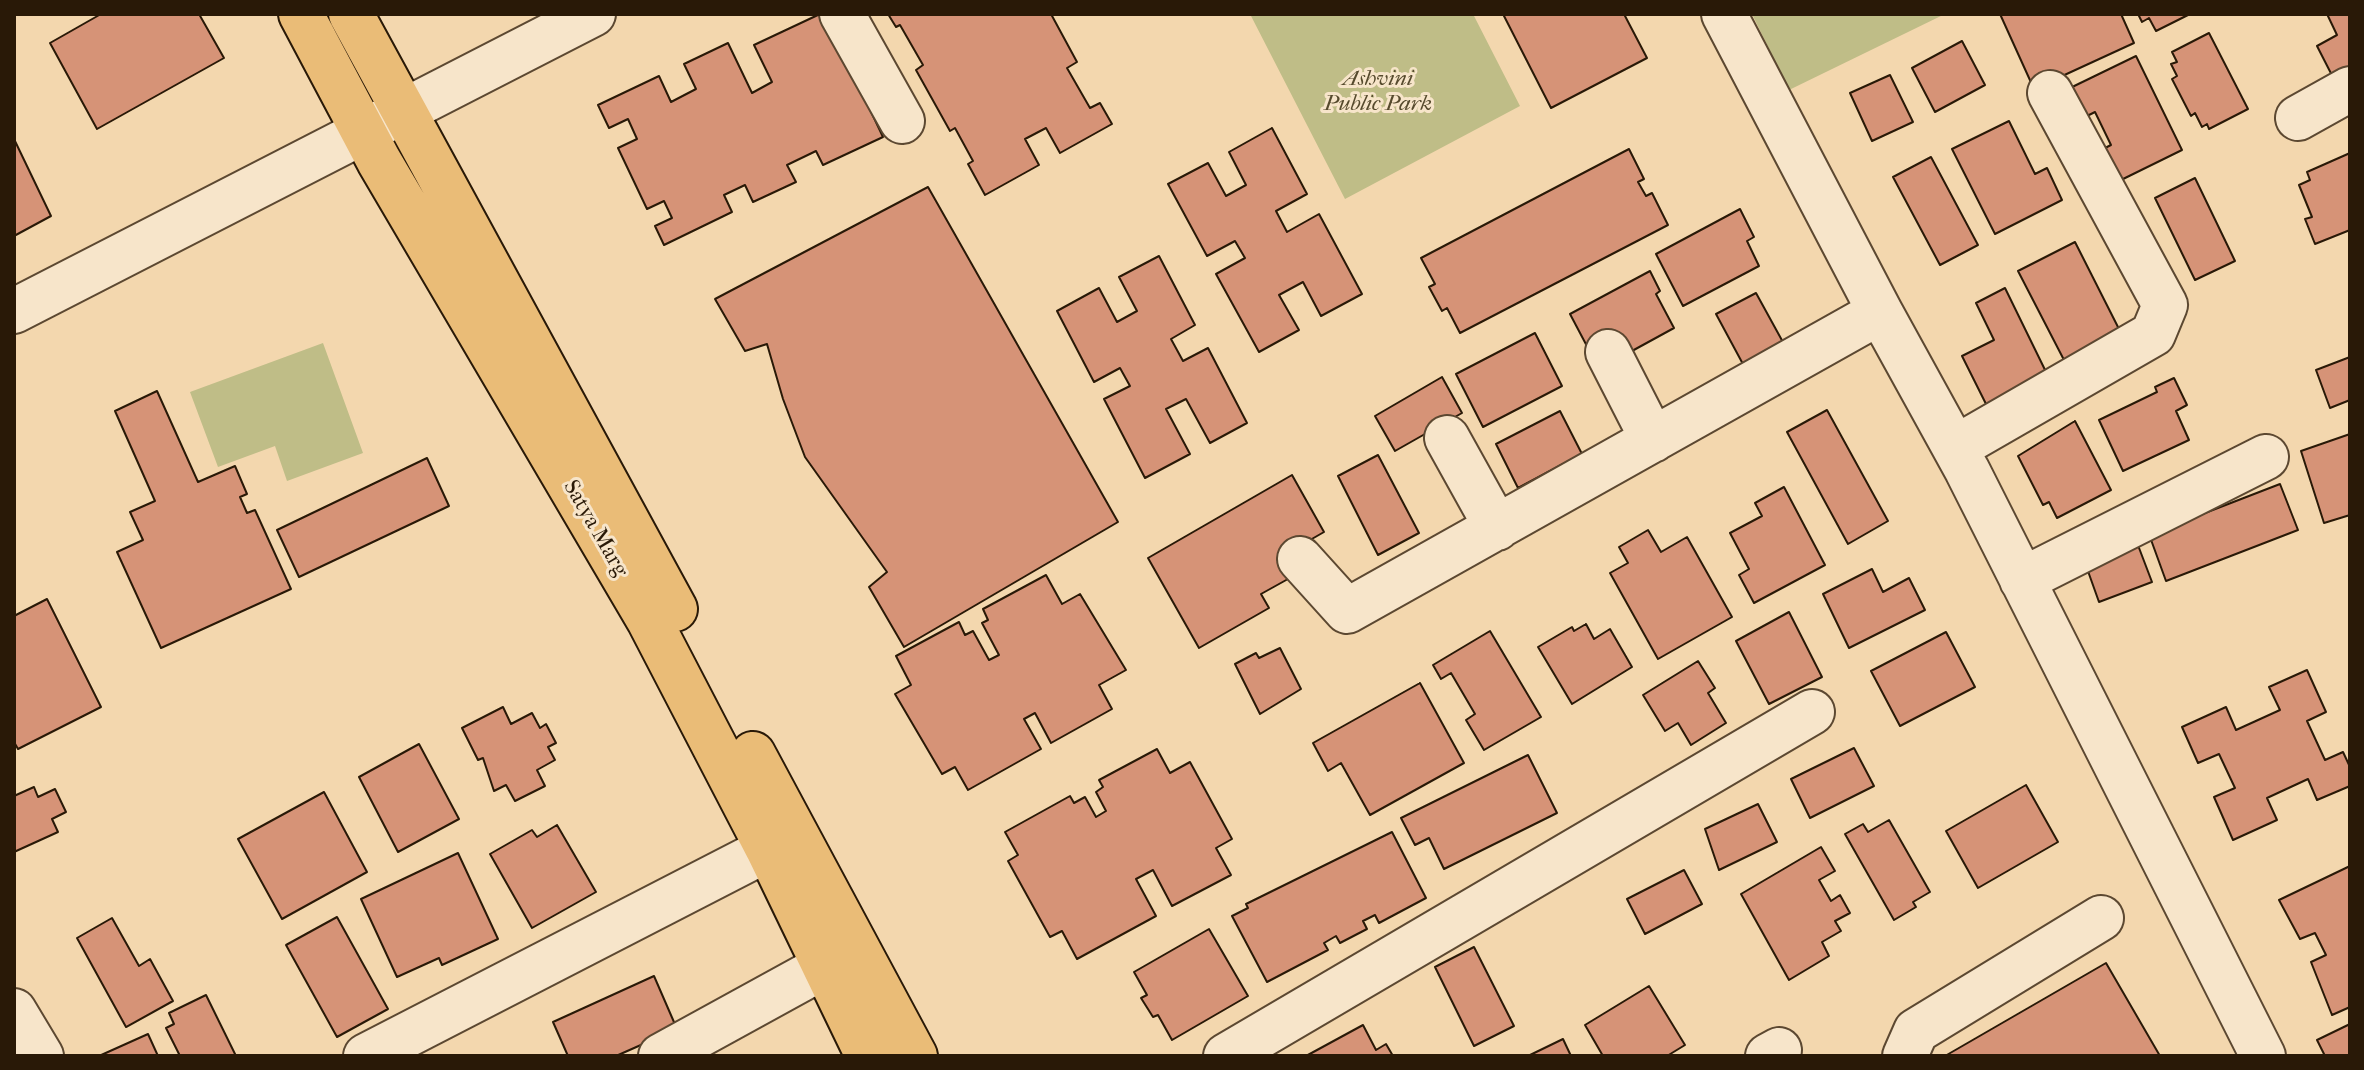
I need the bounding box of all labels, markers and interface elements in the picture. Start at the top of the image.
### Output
park label: Ashvini Public Park [1324,67,1432,118]
street label: Satya Marg [557,476,633,582]

